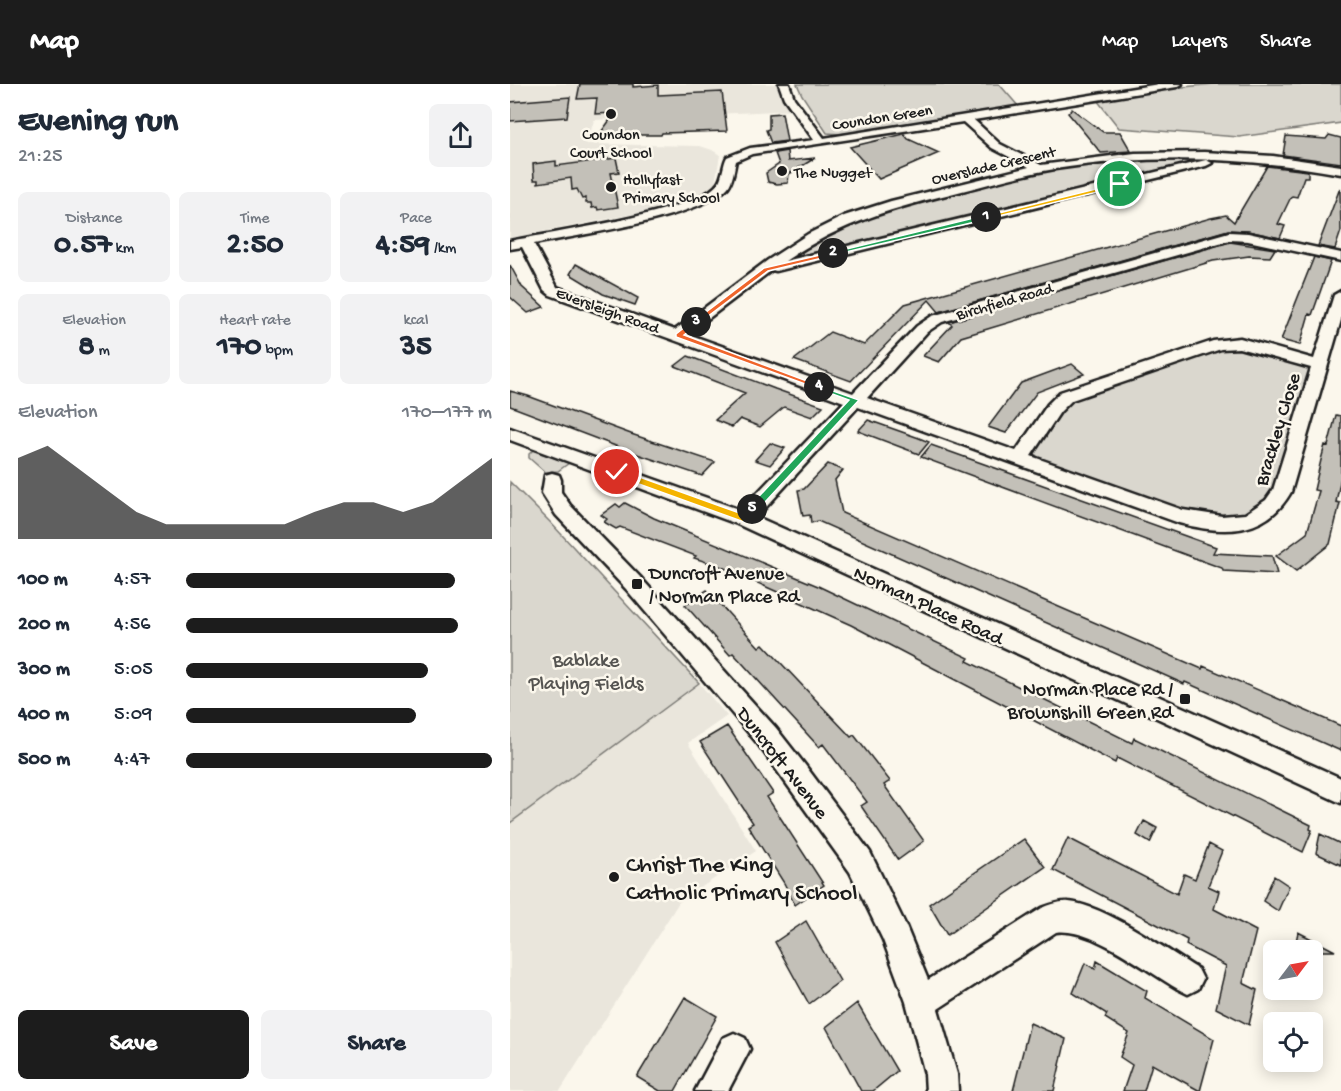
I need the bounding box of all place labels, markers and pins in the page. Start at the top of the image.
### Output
marker: Coundon Court School [604,107,618,121]
place label: Coundon Court School [570,127,652,164]
pin [1094,158,1145,209]
marker: The Nugget [775,164,789,178]
place label: The Nugget [793,165,873,184]
place label: Hollyfast Primary School [622,172,720,209]
marker: Hollyfast Primary School [604,180,618,194]
pin: 1 [971,202,1001,232]
pin: 2 [818,238,848,268]
pin: 3 [681,307,711,337]
pin: 4 [804,372,834,402]
pin [591,446,642,497]
pin: 5 [737,494,767,524]
place label: Duncroft Avenue / Norman Place Rd [647,564,801,610]
marker: Duncroft Avenue / Norman Place Rd [630,577,644,591]
place label: Norman Place Rd / Brownshill Green Rd [1007,680,1175,726]
marker: Norman Place Rd / Brownshill Green Rd [1178,692,1192,706]
place label: Christ The King Catholic Primary School [626,852,857,909]
marker: Christ The King Catholic Primary School [607,870,621,884]

